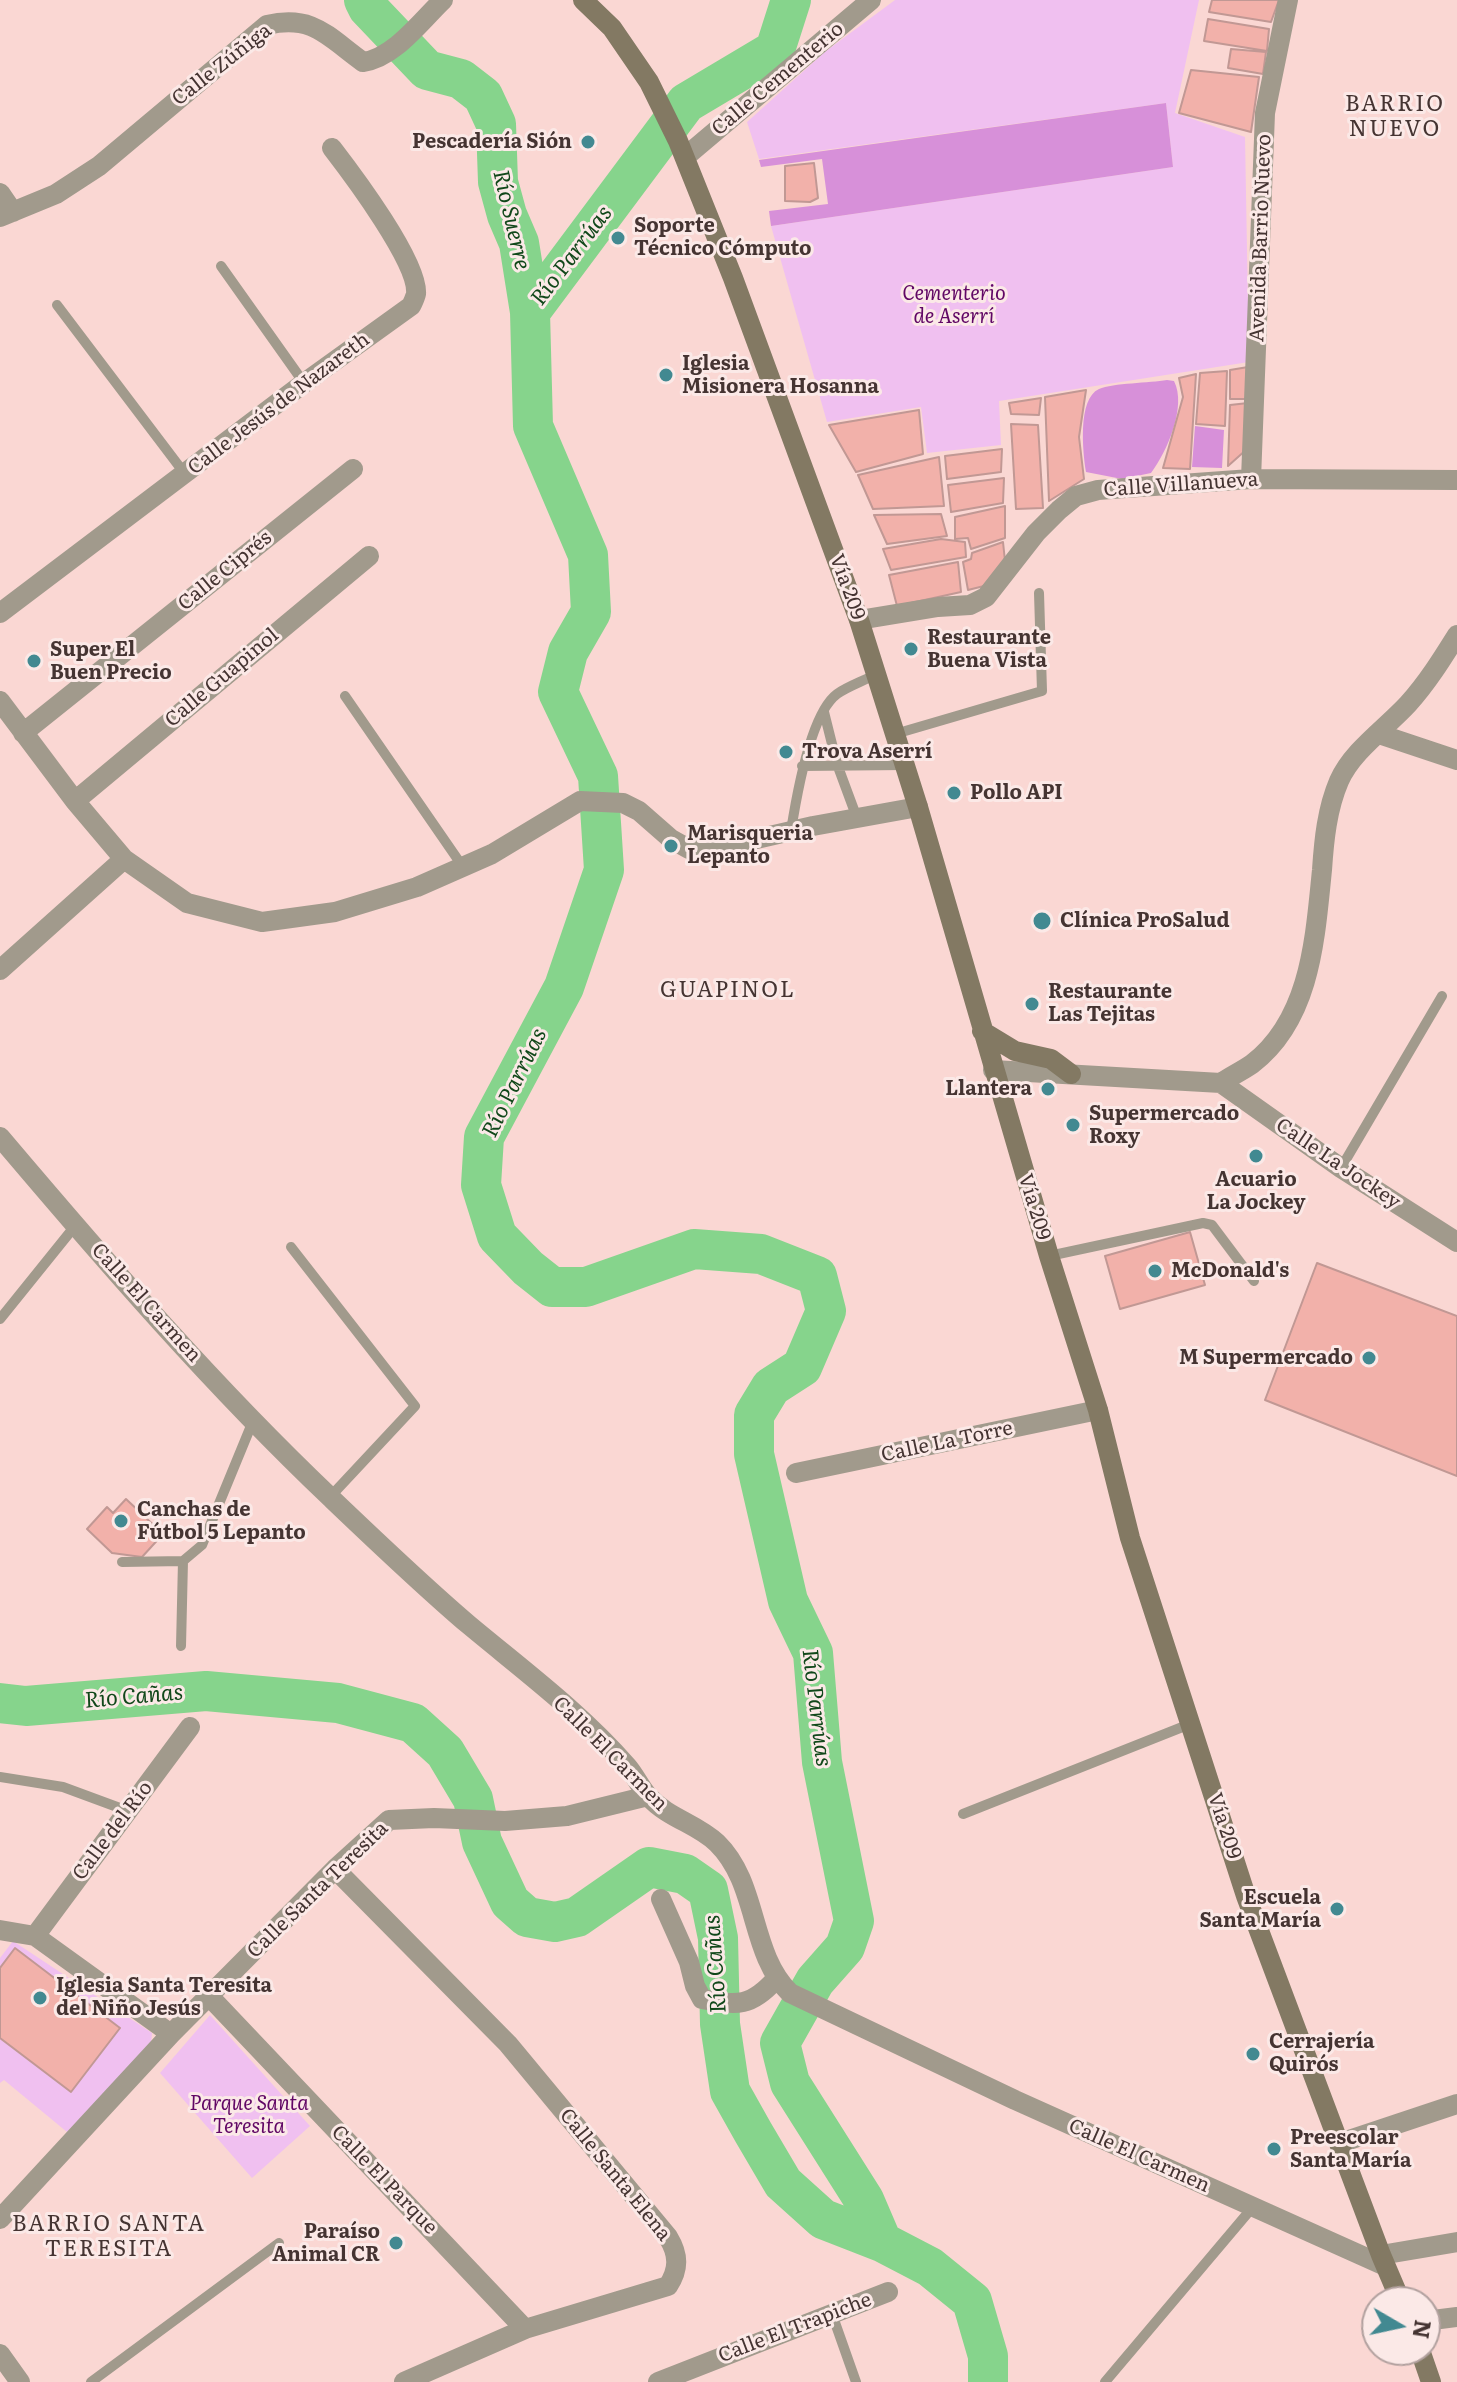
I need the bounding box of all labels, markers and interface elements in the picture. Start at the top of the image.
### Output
street label: Calle Cementerio [707,17,849,141]
street label: Calle Zúñiga [168,19,276,111]
district label: BARRIO NUEVO [1345,92,1445,144]
place label: Pescadería Sión [412,130,572,154]
marker: Pescadería Sión [579,133,597,151]
street label: Avenida Barrio Nuevo [1245,134,1277,342]
water label: Río Suerre [487,168,535,272]
water label: Río Parrúas [526,201,618,311]
place label: Soporte Técnico Cómputo [634,214,812,261]
marker: Soporte Técnico Cómputo [609,229,627,247]
park label: Cementerio de Aserrí [902,282,1006,329]
street label: Calle Jesús de Nazareth [183,328,375,480]
place label: Iglesia Misionera Hosanna [682,352,879,399]
marker: Iglesia Misionera Hosanna [657,366,675,384]
street label: Calle Villanueva [1103,468,1259,502]
street label: Calle Ciprés [173,526,277,616]
street label: Vía 209 [824,551,870,623]
street label: Calle Guapinol [160,624,284,732]
place label: Restaurante Buena Vista [927,626,1051,673]
place label: Super El Buen Precio [50,638,172,685]
marker: Restaurante Buena Vista [902,640,920,658]
marker: Super El Buen Precio [25,652,43,670]
place label: Trova Aserrí [802,740,932,764]
marker: Trova Aserrí [777,743,795,761]
place label: Pollo API [970,781,1063,805]
marker: Pollo API [945,784,963,802]
place label: Marisqueria Lepanto [687,822,813,869]
marker: Marisqueria Lepanto [662,837,680,855]
place label: Clínica ProSalud [1060,909,1230,933]
marker: Clínica ProSalud [1031,910,1053,932]
district label: GUAPINOL [660,978,796,1004]
place label: Restaurante Las Tejitas [1048,980,1172,1027]
marker: Restaurante Las Tejitas [1023,995,1041,1013]
water label: Río Parrúas [477,1024,553,1142]
place label: Llantera [945,1077,1032,1101]
marker: Llantera [1039,1080,1057,1098]
place label: Supermercado Roxy [1089,1102,1239,1149]
street label: Calle La Jockey [1271,1113,1405,1215]
marker: Supermercado Roxy [1064,1116,1082,1134]
marker: Acuario La Jockey [1247,1147,1265,1165]
place label: Acuario La Jockey [1206,1168,1306,1215]
street label: Vía 209 [1013,1171,1055,1243]
street label: Calle El Carmen [86,1238,206,1368]
place label: McDonald's [1171,1259,1289,1283]
marker: McDonald's [1146,1262,1164,1280]
place label: M Supermercado [1179,1346,1353,1370]
marker: M Supermercado [1360,1349,1378,1367]
street label: Calle La Torre [879,1416,1015,1468]
place label: Canchas de Fútbol 5 Lepanto [137,1498,306,1545]
marker: Canchas de Fútbol 5 Lepanto [112,1512,130,1530]
water label: Río Parrúas [796,1648,836,1768]
water label: Río Cañas [84,1680,184,1714]
street label: Calle El Carmen [548,1692,672,1816]
street label: Calle del Río [68,1777,158,1885]
street label: Vía 209 [1202,1790,1246,1862]
street label: Calle Santa Teresita [243,1817,393,1963]
place label: Escuela Santa María [1199,1886,1321,1933]
marker: Escuela Santa María [1328,1900,1346,1918]
water label: Río Cañas [699,1914,733,2014]
place label: Iglesia Santa Teresita del Niño Jesús [56,1974,272,2021]
marker: Iglesia Santa Teresita del Niño Jesús [31,1989,49,2007]
place label: Cerrajería Quirós [1269,2030,1375,2077]
marker: Cerrajería Quirós [1244,2045,1262,2063]
park label: Parque Santa Teresita [189,2092,309,2139]
street label: Calle Santa Elena [554,2104,676,2246]
street label: Calle El Carmen [1065,2114,1213,2198]
street label: Calle El Parque [326,2121,442,2239]
place label: Preescolar Santa María [1290,2126,1412,2173]
marker: Preescolar Santa María [1265,2140,1283,2158]
district label: BARRIO SANTA TERESITA [12,2212,206,2264]
place label: Paraíso Animal CR [272,2220,380,2267]
marker: Paraíso Animal CR [387,2234,405,2252]
north arrow [1361,2286,1441,2366]
street label: Calle El Trapiche [715,2288,875,2368]
text: N [1405,2318,1441,2341]

